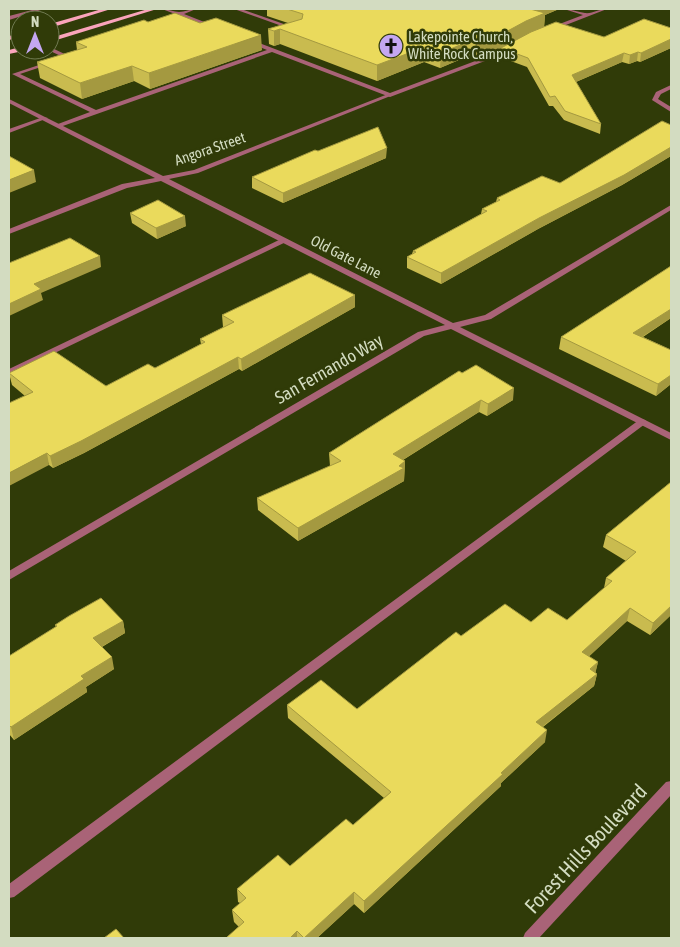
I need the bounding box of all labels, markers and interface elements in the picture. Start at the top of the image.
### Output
north arrow [10,10,60,60]
text: N [31,14,39,30]
place label: Lakepointe Church, White Rock Campus [408,28,516,62]
church icon: Lakepointe Church, White Rock Campus [378,33,404,59]
street label: Angora Street [172,128,248,169]
street label: Old Gate Lane [308,232,384,282]
street label: San Fernando Way [271,329,386,408]
street label: Forest Hills Boulevard [519,779,651,918]

